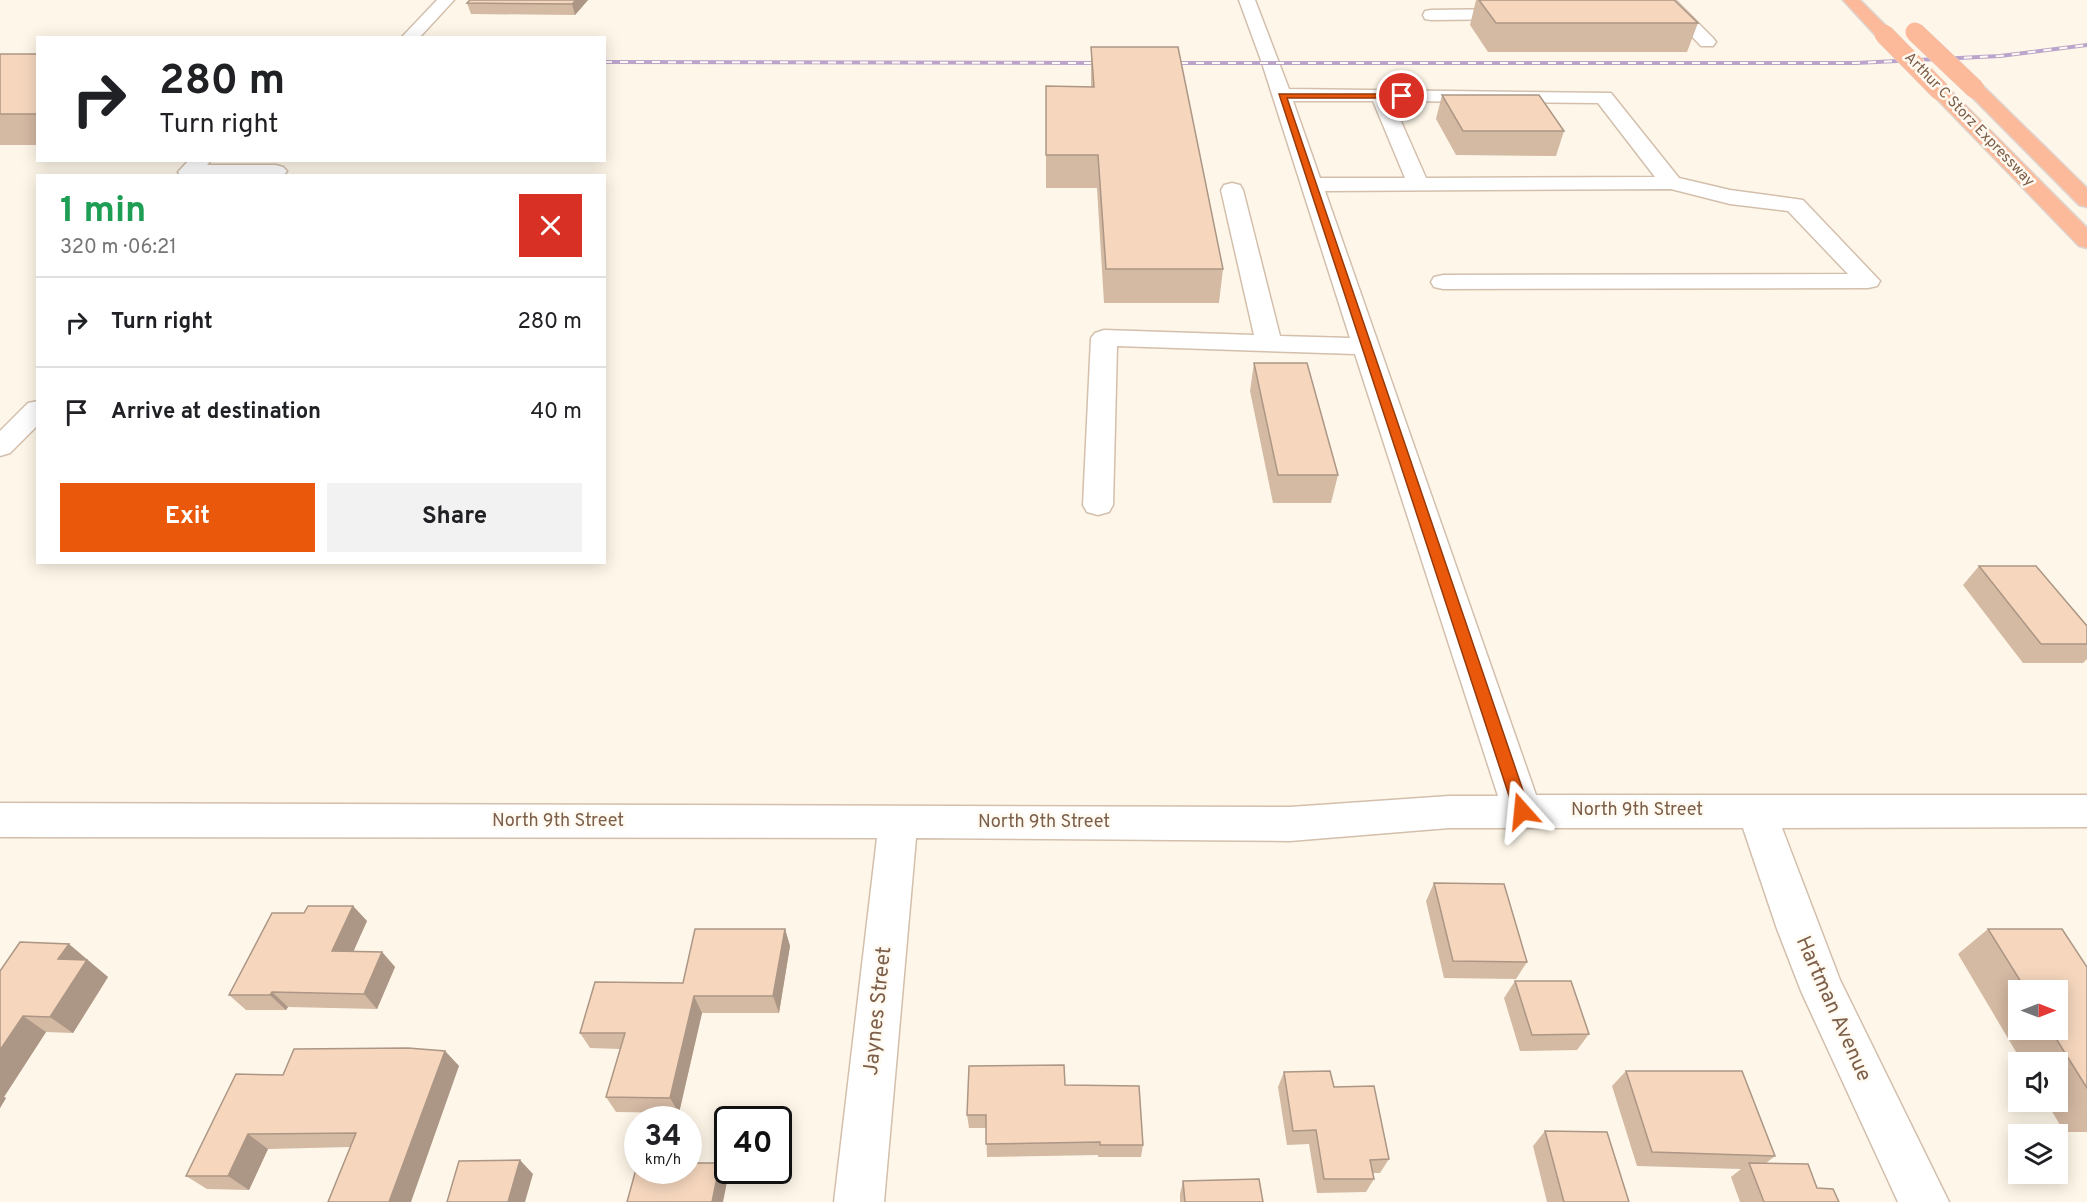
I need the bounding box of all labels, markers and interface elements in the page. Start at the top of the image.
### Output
street label: Arthur C Storz Expressway [1900,49,2038,191]
text: 280 m [159,56,285,109]
icon: right [60,60,138,138]
pin [1376,70,1427,121]
icon: arrive [1385,79,1418,112]
text: Turn right [159,108,278,142]
text: 1 min [60,189,146,235]
button: close [519,194,582,257]
text: 320 m · 06:21 [60,235,177,261]
icon: right [60,306,93,339]
text: Turn right [111,309,213,336]
text: 280 m [517,309,582,336]
icon: arrive [60,396,93,429]
text: Arrive at destination [111,399,321,426]
text: 40 m [530,399,582,426]
button: Exit [60,483,315,552]
button: Share [327,483,582,552]
position arrow [1490,779,1554,843]
street label: North 9th Street [1571,799,1703,822]
street label: North 9th Street [492,810,624,833]
street label: North 9th Street [978,811,1110,834]
street label: Hartman Avenue [1789,932,1877,1086]
street label: Jaynes Street [858,945,898,1077]
north arrow [2008,980,2068,1040]
map controls [2008,980,2068,1184]
button: sound [2008,1052,2068,1112]
speed limit sign: 40 [714,1106,792,1184]
text: 34 [644,1119,682,1156]
button: layers [2008,1124,2068,1184]
text: km/h [645,1151,681,1170]

